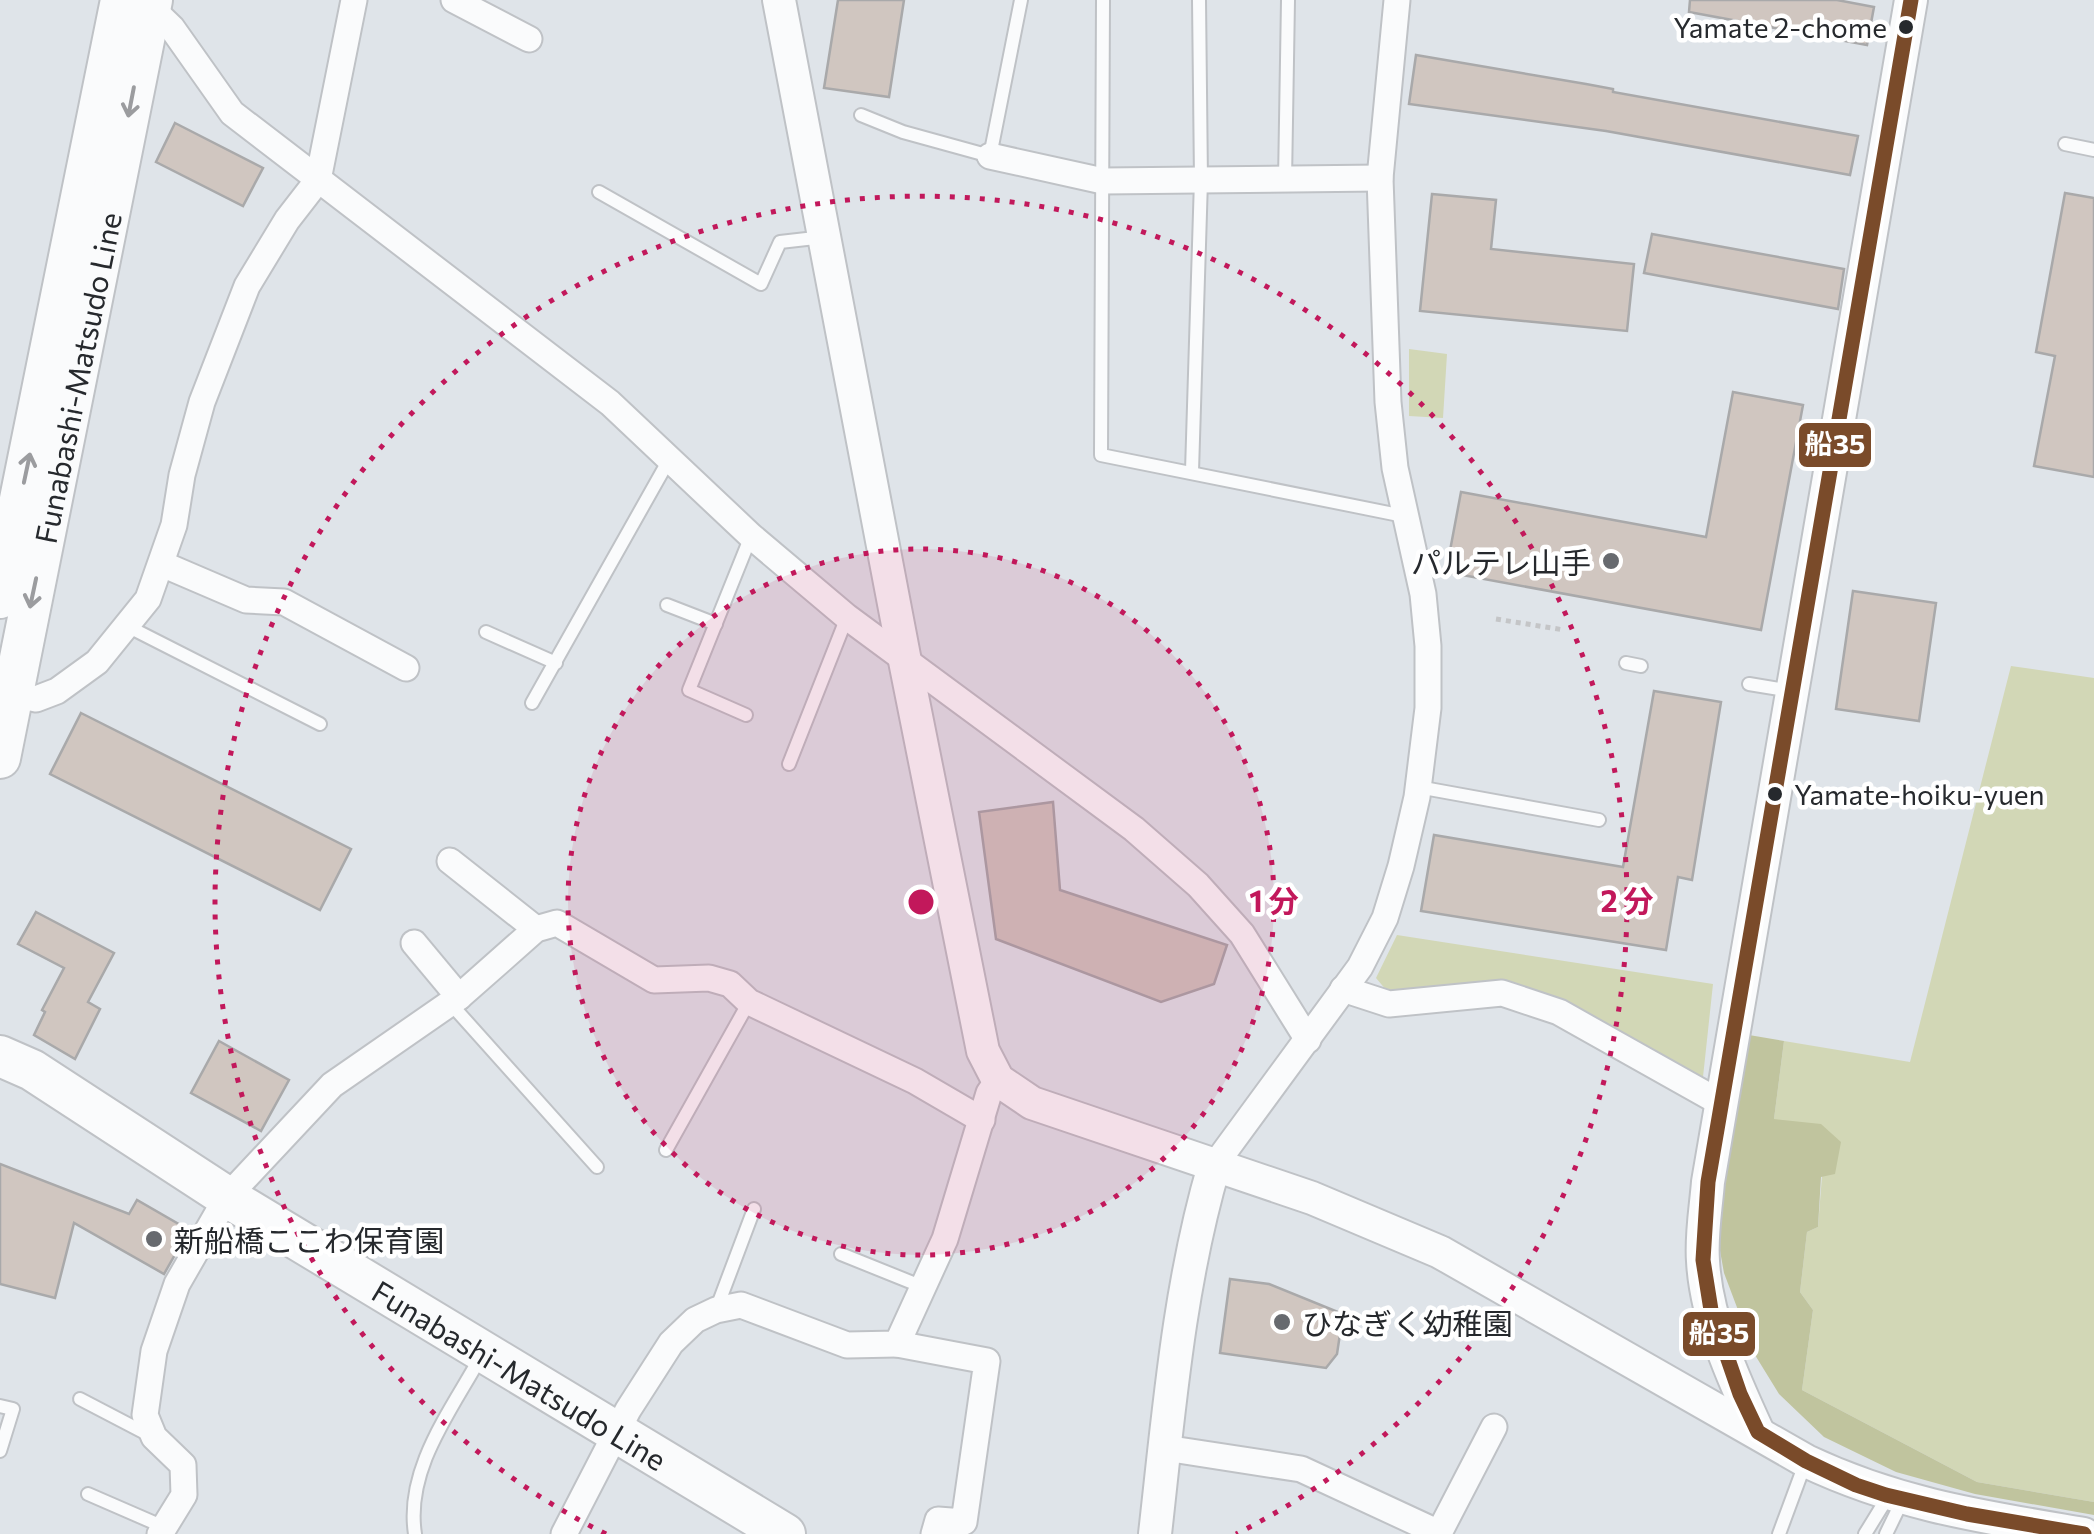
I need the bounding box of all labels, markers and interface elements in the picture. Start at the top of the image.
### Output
place label: Yamate 2-chome [1673,10,1887,44]
marker: Yamate 2-chome [1896,17,1916,37]
one-way arrow [121,86,140,118]
street label: Funabashi-Matsudo Line [25,209,128,546]
line badge: 船35 [1797,421,1873,469]
text: 船35 [1805,426,1865,460]
one-way arrow [18,453,37,485]
place label: パルテレ山手 [1411,543,1591,580]
marker: パルテレ山手 [1600,550,1622,572]
one-way arrow [23,576,42,608]
place label: Yamate-hoiku-yuen [1794,777,2045,811]
marker: Yamate-hoiku-yuen [1765,784,1785,804]
text: 1 分 [1249,881,1299,918]
text: 2 分 [1601,881,1653,918]
centre of rings [903,884,939,920]
place label: 新船橋ここわ保育園 [174,1221,444,1258]
marker: 新船橋ここわ保育園 [143,1228,165,1250]
street label: Funabashi-Matsudo Line [366,1271,674,1477]
place label: ひなぎく幼稚園 [1302,1304,1513,1341]
line badge: 船35 [1681,1310,1757,1358]
marker: ひなぎく幼稚園 [1271,1311,1293,1333]
text: 船35 [1689,1315,1749,1349]

